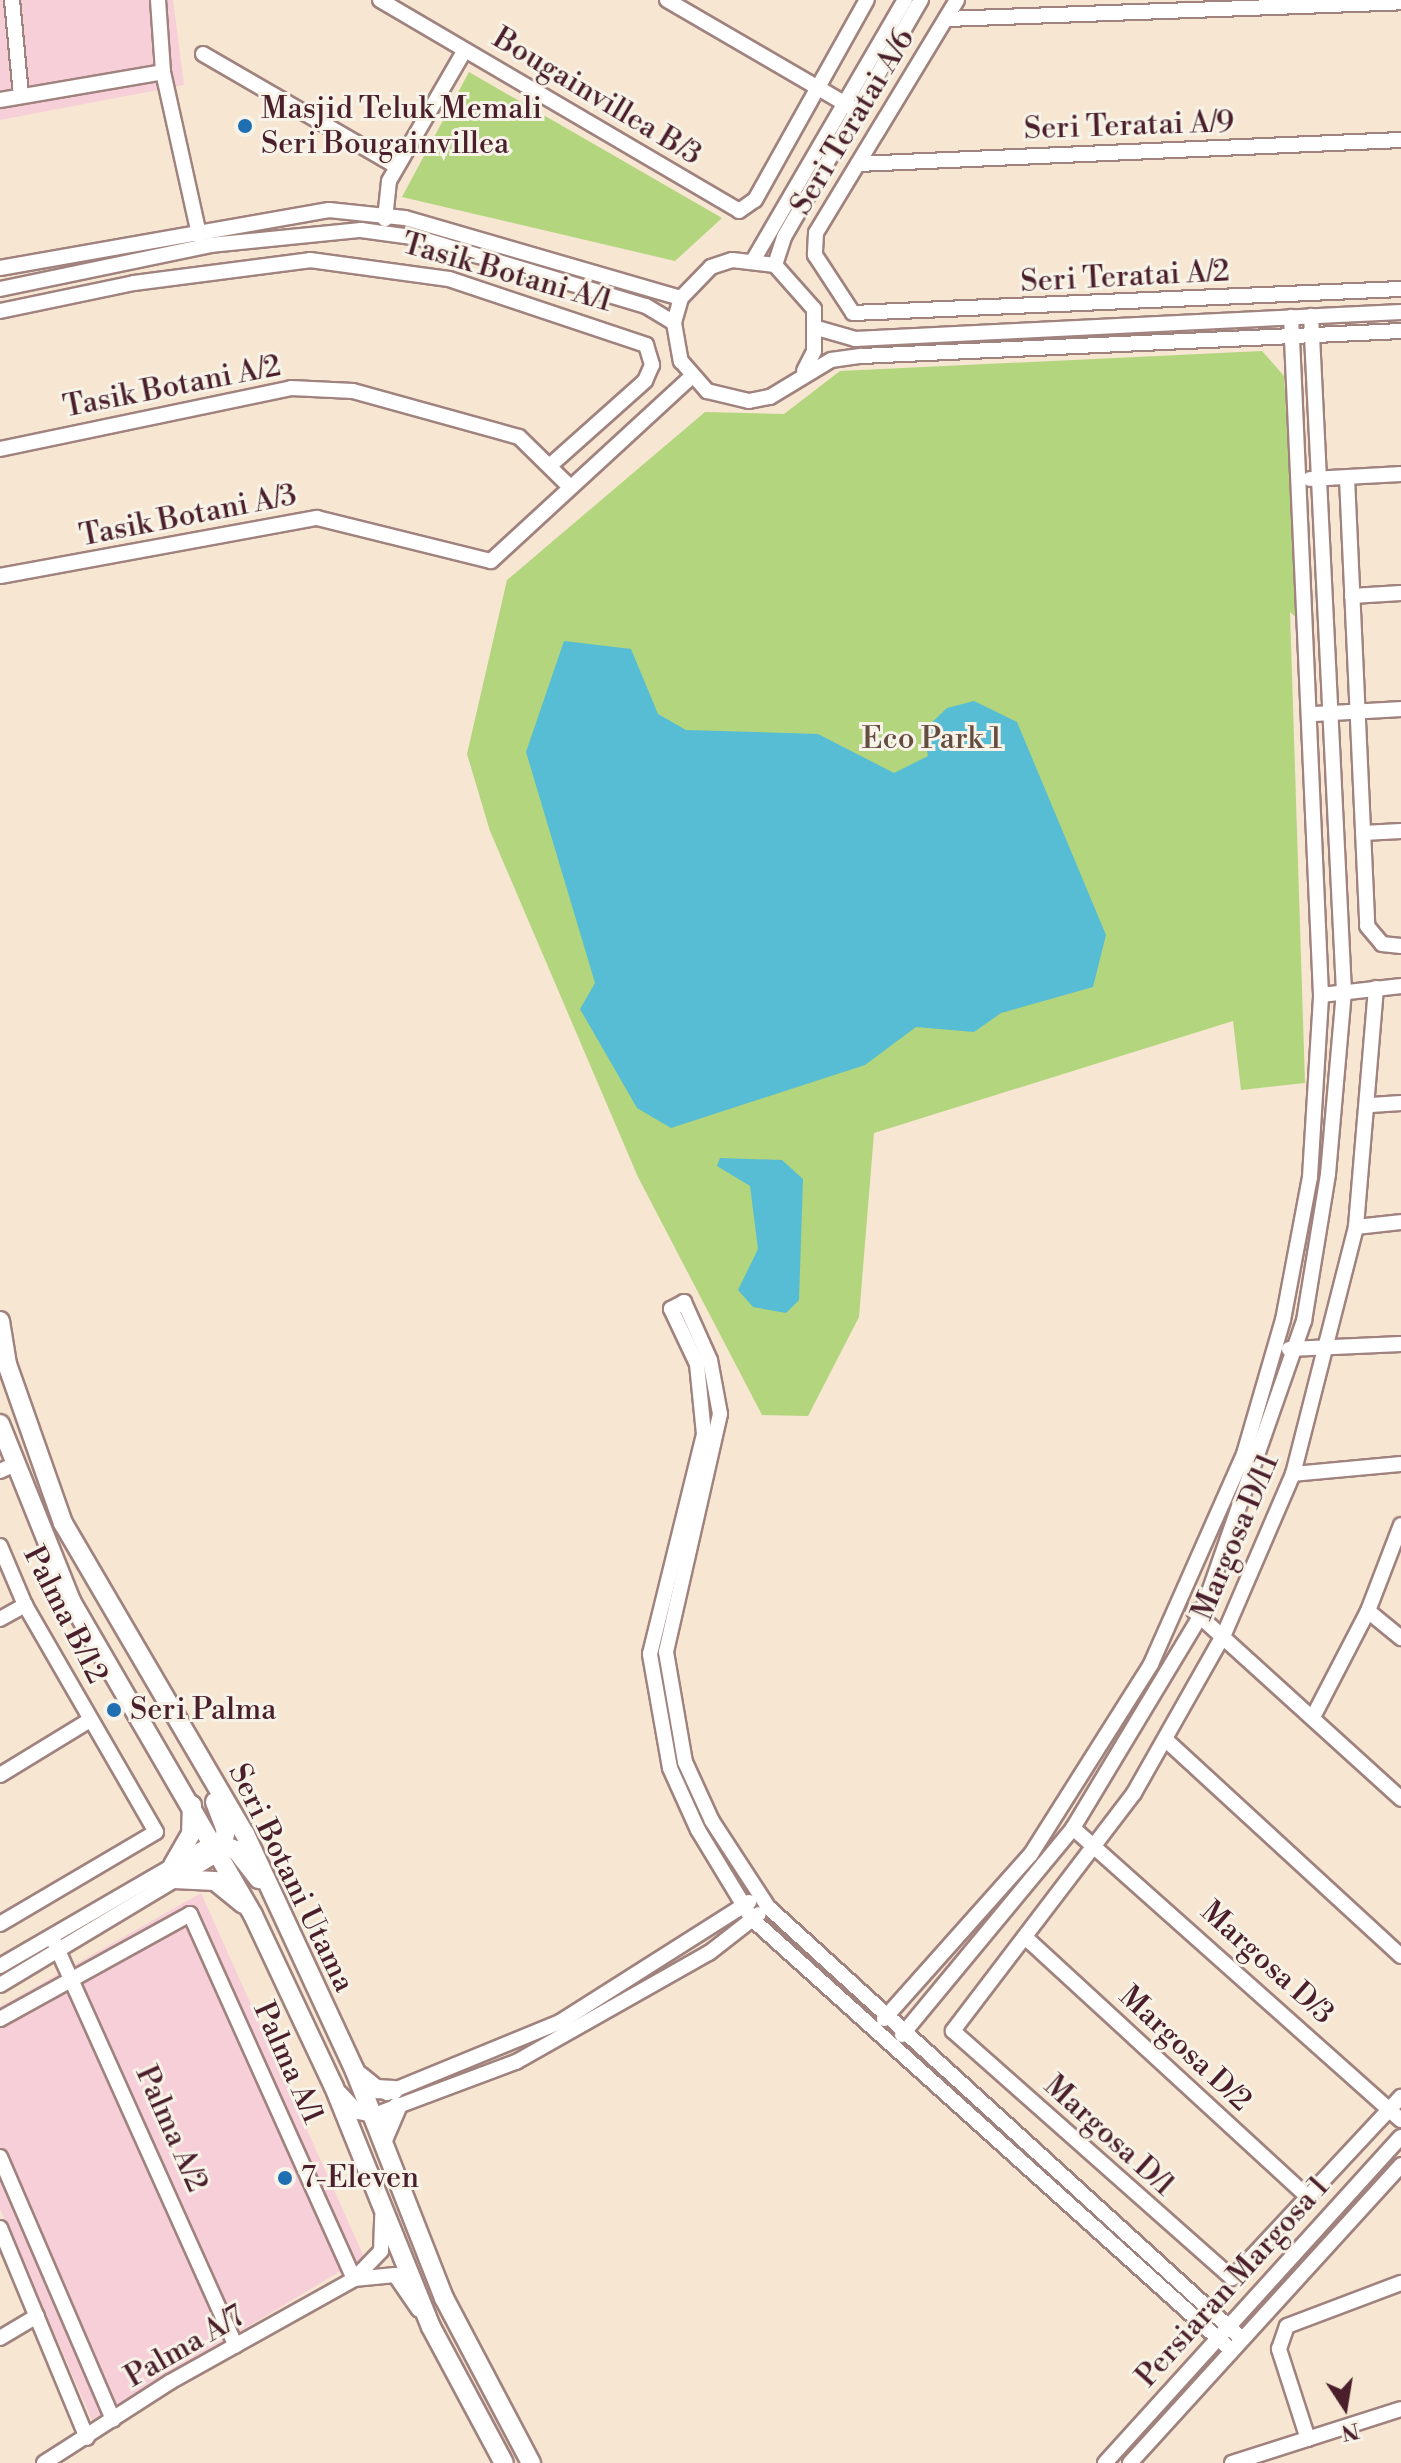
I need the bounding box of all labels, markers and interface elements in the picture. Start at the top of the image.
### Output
street label: Bougainvillea B/3 [486,21,708,173]
street label: Seri Teratai A/6 [783,23,923,221]
place label: Masjid Teluk Memali Seri Bougainvillea [261,91,542,162]
street label: Seri Teratai A/9 [1023,104,1235,148]
marker: Masjid Teluk Memali Seri Bougainvillea [236,117,254,135]
street label: Tasik Botani A/1 [398,226,616,320]
street label: Seri Teratai A/2 [1020,254,1230,300]
street label: Tasik Botani A/2 [60,348,284,426]
street label: Tasik Botani A/3 [76,477,300,555]
park label: Eco Park 1 [862,721,1002,757]
street label: Margosa D/11 [1185,1448,1287,1626]
street label: Palma B/12 [15,1540,115,1690]
place label: Seri Palma [130,1692,276,1728]
marker: Seri Palma [105,1701,123,1719]
street label: Seri Botani Utama [220,1758,362,1998]
street label: Margosa D/3 [1193,1894,1341,2032]
street label: Margosa D/2 [1111,1979,1259,2119]
street label: Palma A/1 [245,1996,331,2130]
street label: Palma A/2 [127,2060,215,2198]
street label: Margosa D/1 [1036,2068,1182,2204]
place label: 7-Eleven [301,2160,419,2196]
marker: 7-Eleven [276,2169,294,2187]
street label: Persiaran Margosa 1 [1129,2169,1337,2395]
street label: Palma A/7 [119,2298,251,2396]
north arrow [1305,2367,1385,2447]
text: N [1339,2416,1361,2446]

